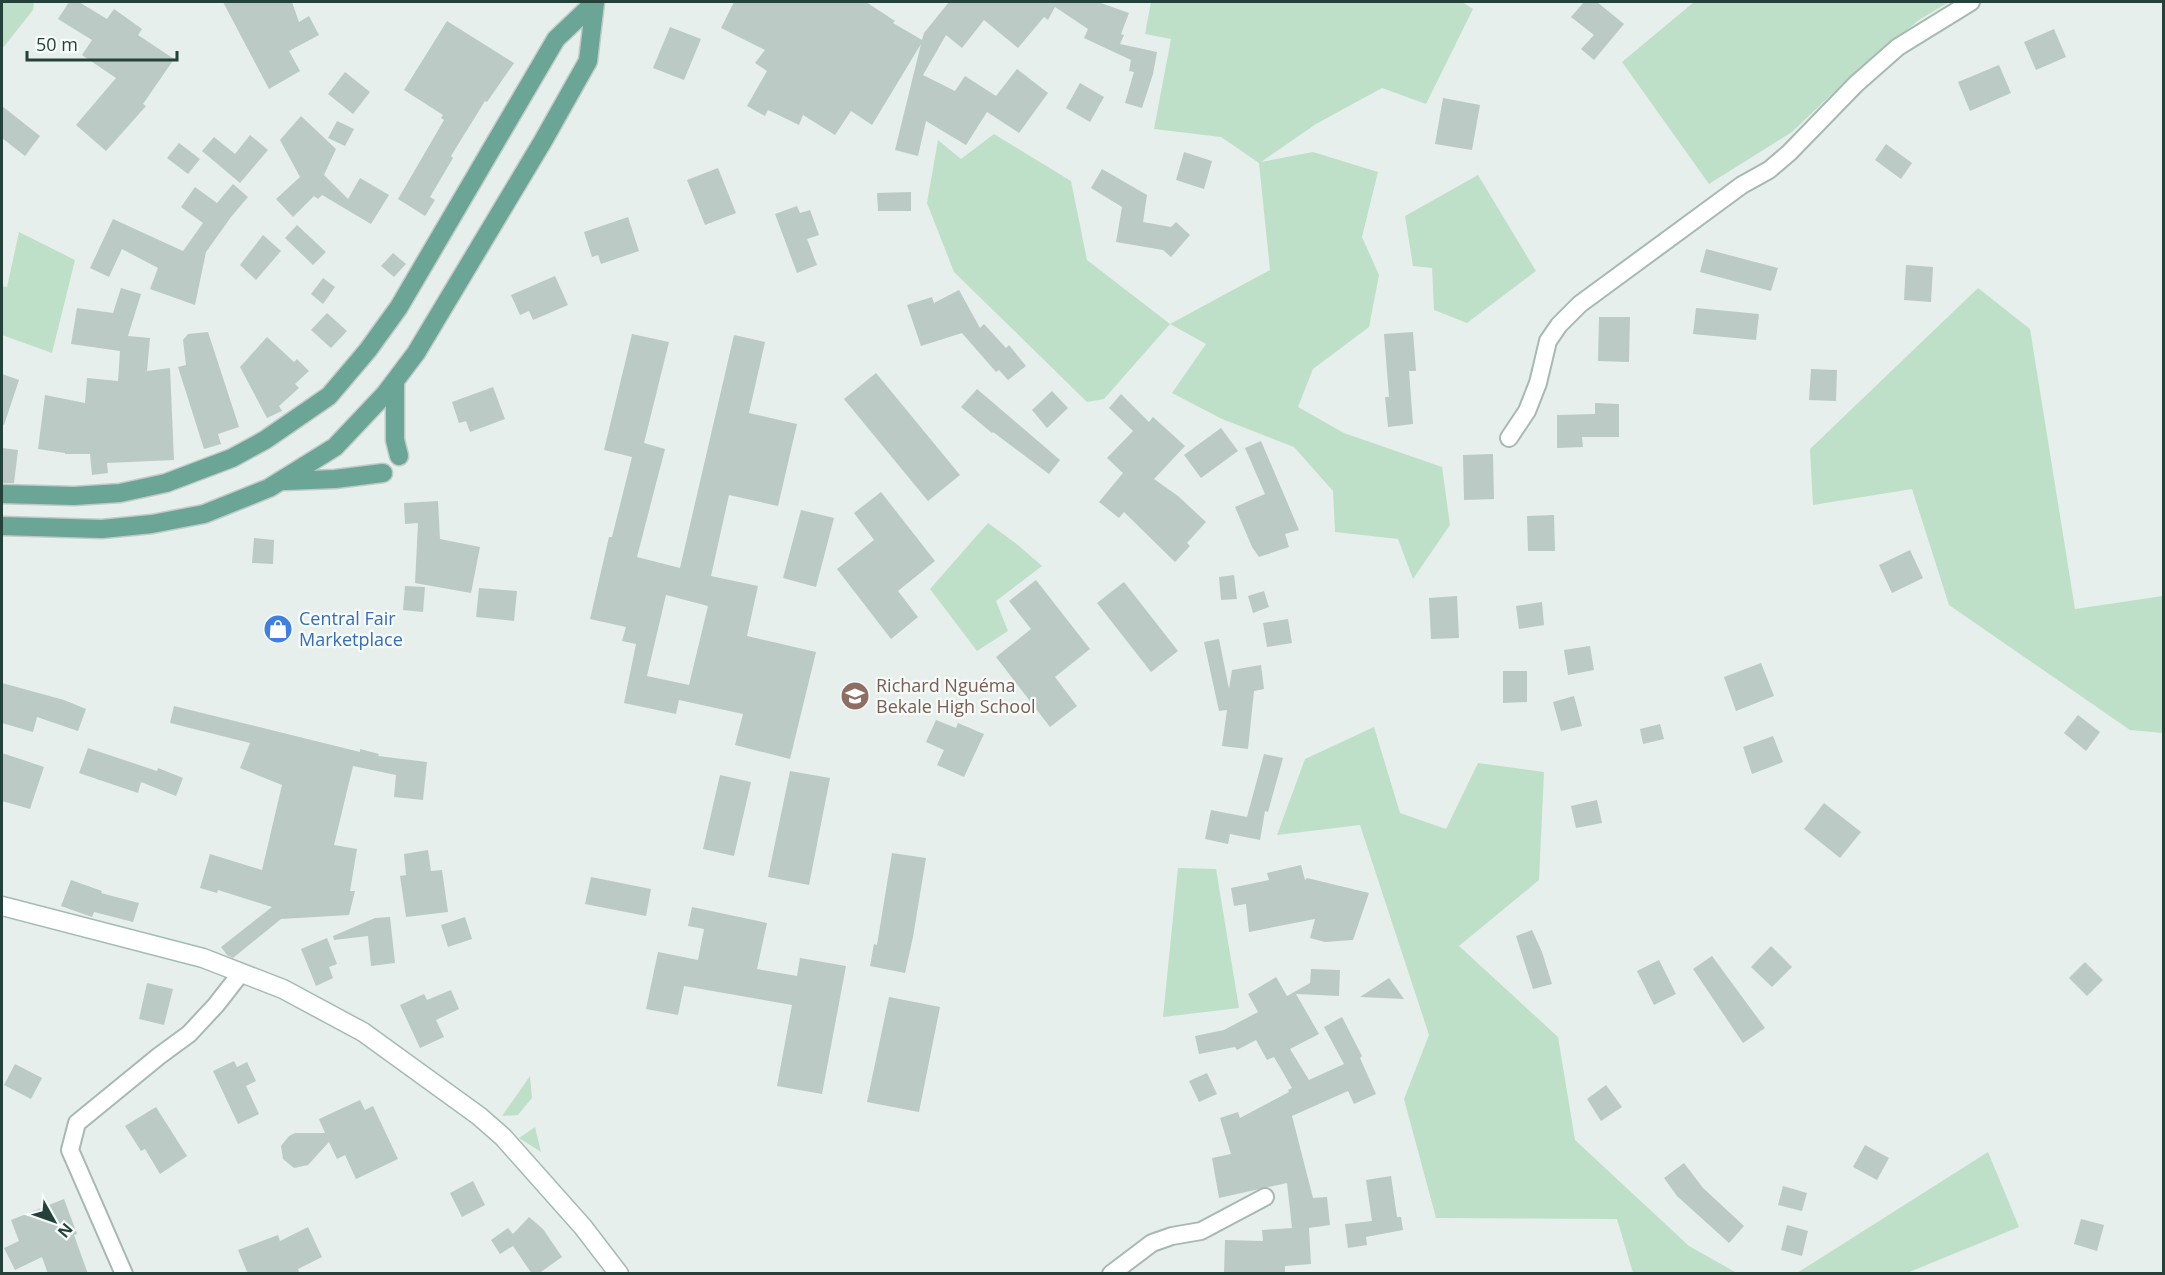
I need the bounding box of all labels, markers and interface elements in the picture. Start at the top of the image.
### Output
scale bar [27,24,177,62]
text: 50 m [36,32,78,56]
place label: Central Fair Marketplace [299,606,403,651]
shop icon: Central Fair Marketplace [262,613,294,645]
place label: Richard Nguéma Bekale High School [876,673,1036,718]
school or university icon: Richard Nguéma Bekale High School [839,680,871,712]
north arrow [24,1191,84,1251]
text: N [53,1219,78,1243]

